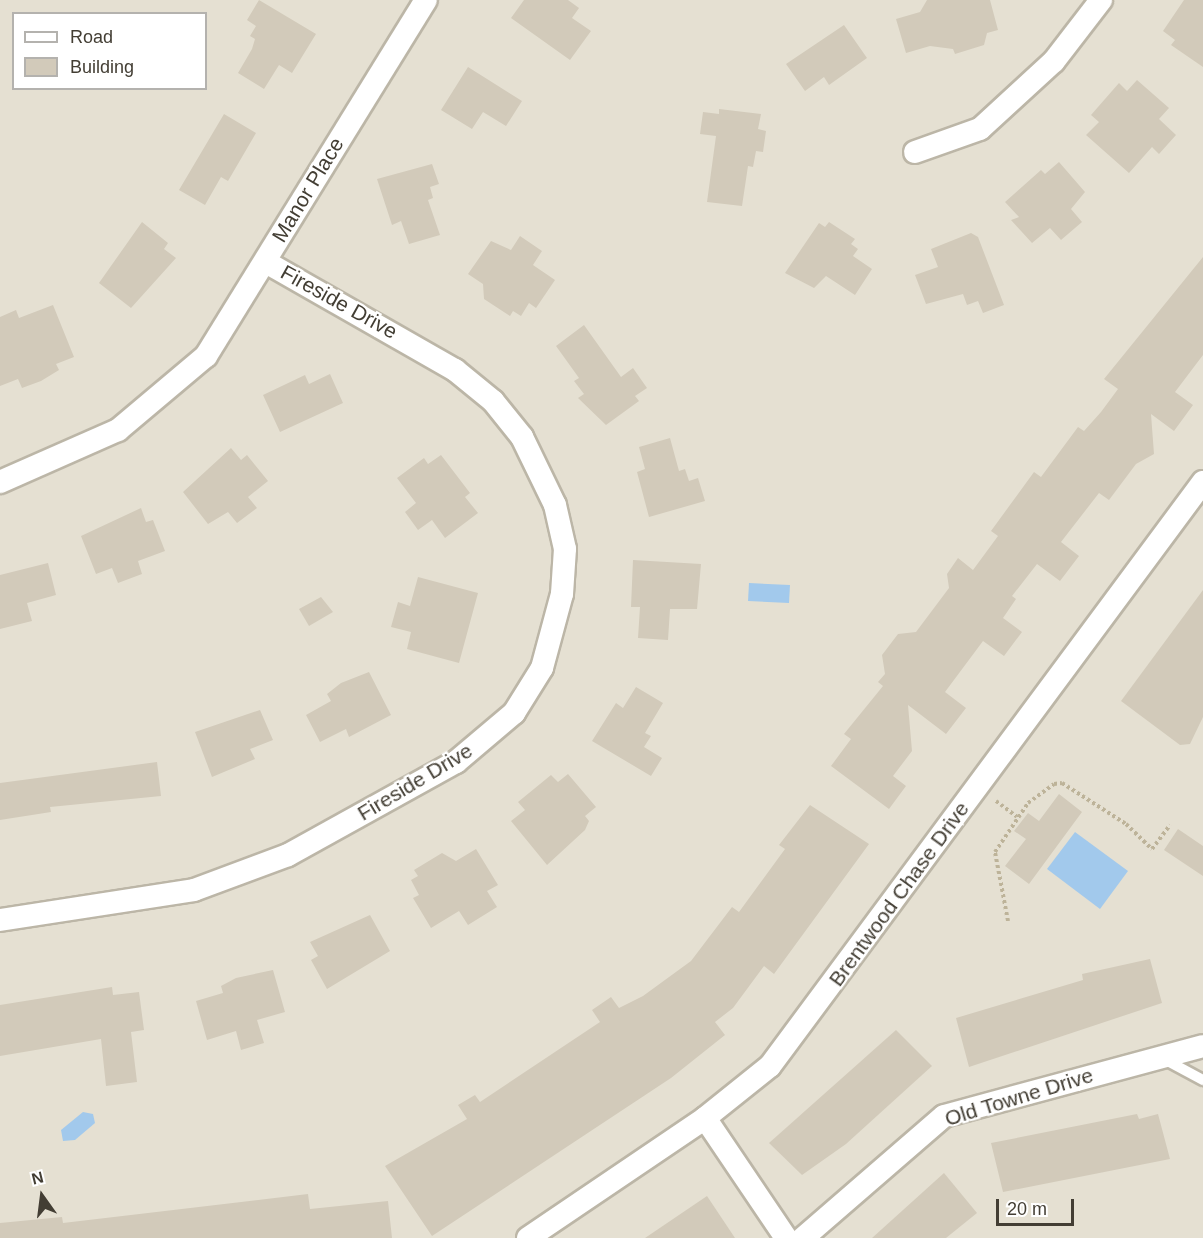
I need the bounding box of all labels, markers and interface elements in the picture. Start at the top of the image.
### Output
legend [12,12,207,90]
text: Road [70,27,113,47]
text: Building [70,57,134,77]
street label: Manor Place [267,133,349,247]
street label: Fireside Drive [276,260,402,344]
street label: Fireside Drive [353,738,477,826]
street label: Brentwood Chase Drive [824,797,974,991]
street label: Old Towne Drive [942,1062,1096,1132]
north arrow [12,1166,72,1226]
text: N [30,1168,45,1188]
scale bar [999,1187,1077,1225]
text: 20 m [1007,1199,1047,1219]

